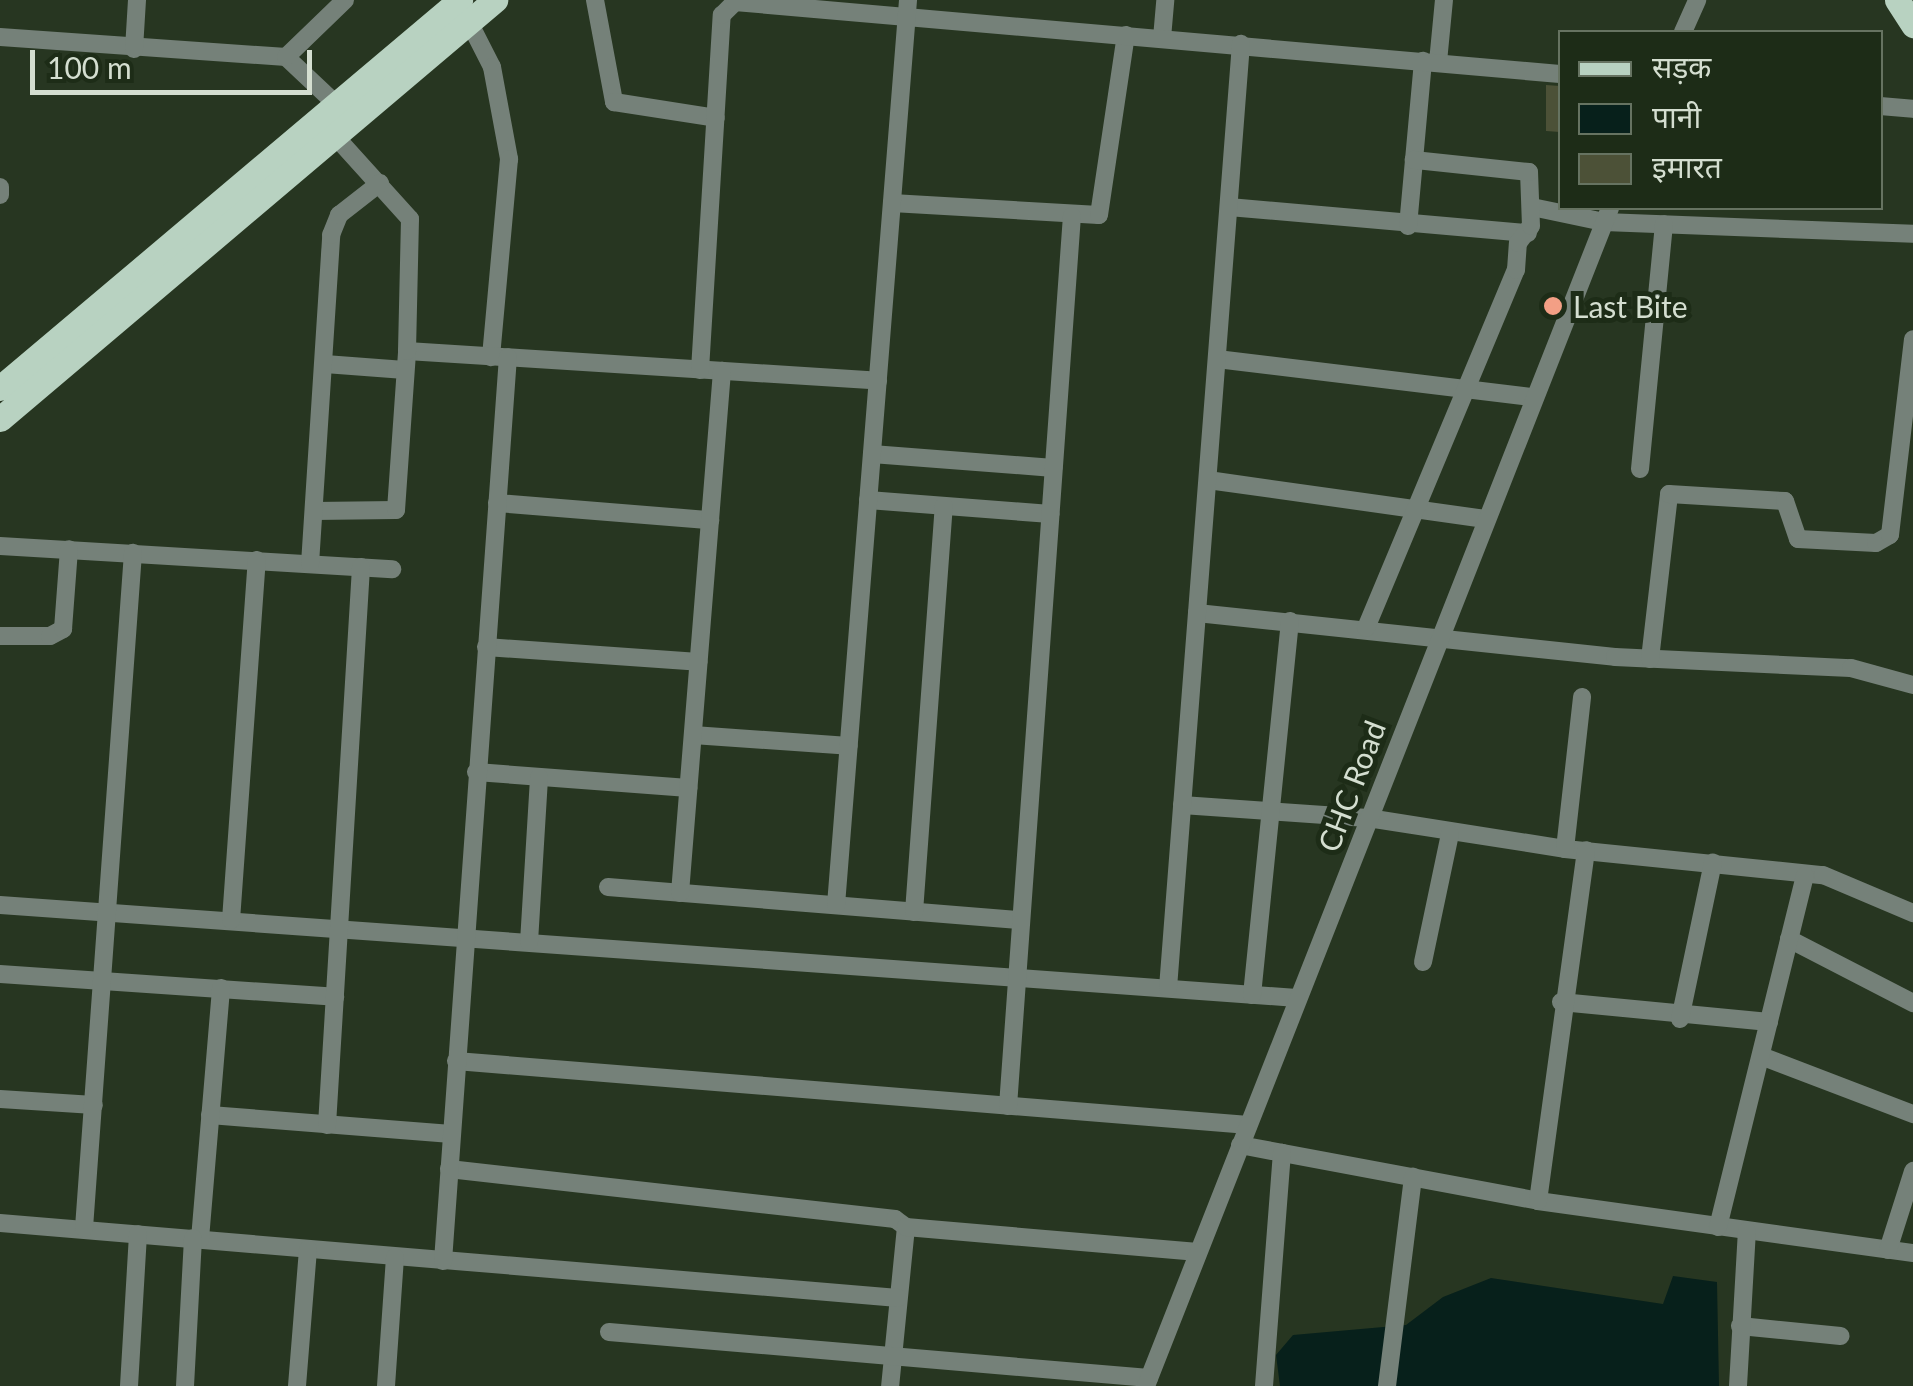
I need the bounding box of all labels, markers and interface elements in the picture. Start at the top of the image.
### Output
scale bar [35,30,318,92]
legend [1558,30,1883,210]
text: सड़क [1652,48,1711,84]
text: 100 m [47,49,132,85]
text: पानी [1652,98,1701,134]
text: इमारत [1652,148,1722,184]
place label: Last Bite [1573,288,1688,324]
marker: Last Bite [1542,295,1564,317]
street label: CHC Road [1310,716,1392,856]

